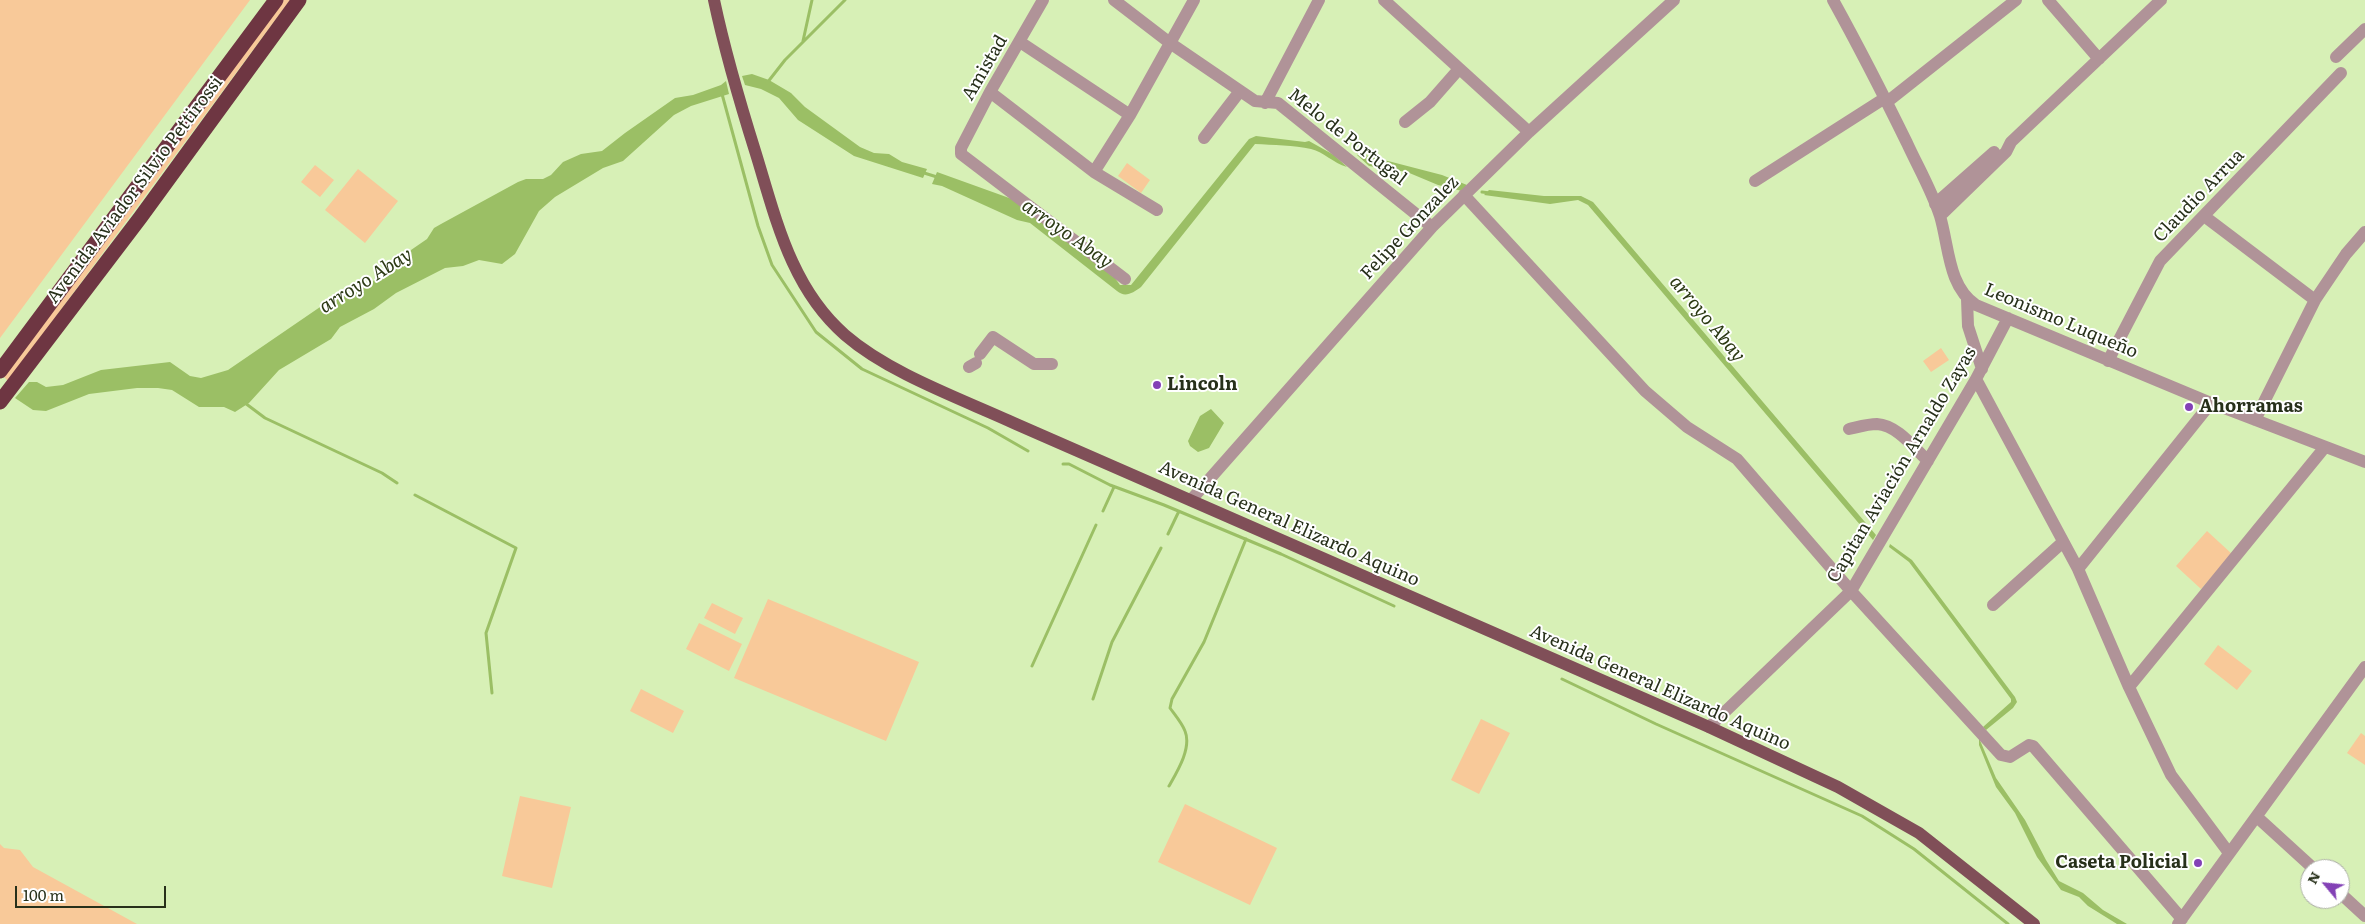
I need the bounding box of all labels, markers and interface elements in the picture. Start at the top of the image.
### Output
street label: Amistad [958,31,1012,105]
street label: Avenida Aviador Silvio Pettirossi [43,72,227,308]
street label: Melo de Portugal [1283,84,1411,190]
street label: Claudio Arrua [2149,145,2249,247]
street label: Felipe Gonzalez [1357,172,1463,284]
water label: arroyo Abay [1017,194,1117,274]
water label: arroyo Abay [315,243,417,319]
water label: arroyo Abay [1664,271,1750,367]
street label: Leonismo Luqueño [1981,279,2141,363]
street label: Capitan Aviación Arnaldo Zayas [1823,343,1981,587]
place label: Lincoln [1167,374,1237,396]
marker: Lincoln [1151,379,1163,391]
place label: Ahorramas [2199,396,2303,418]
marker: Ahorramas [2183,401,2195,413]
street label: Avenida General Elizardo Aquino [1155,457,1423,591]
street label: Avenida General Elizardo Aquino [1526,621,1794,755]
place label: Caseta Policial [2055,852,2188,874]
marker: Caseta Policial [2192,857,2204,869]
north arrow [2300,859,2350,909]
text: N [2301,868,2324,887]
scale bar [18,876,169,908]
text: 100 m [23,883,64,906]

